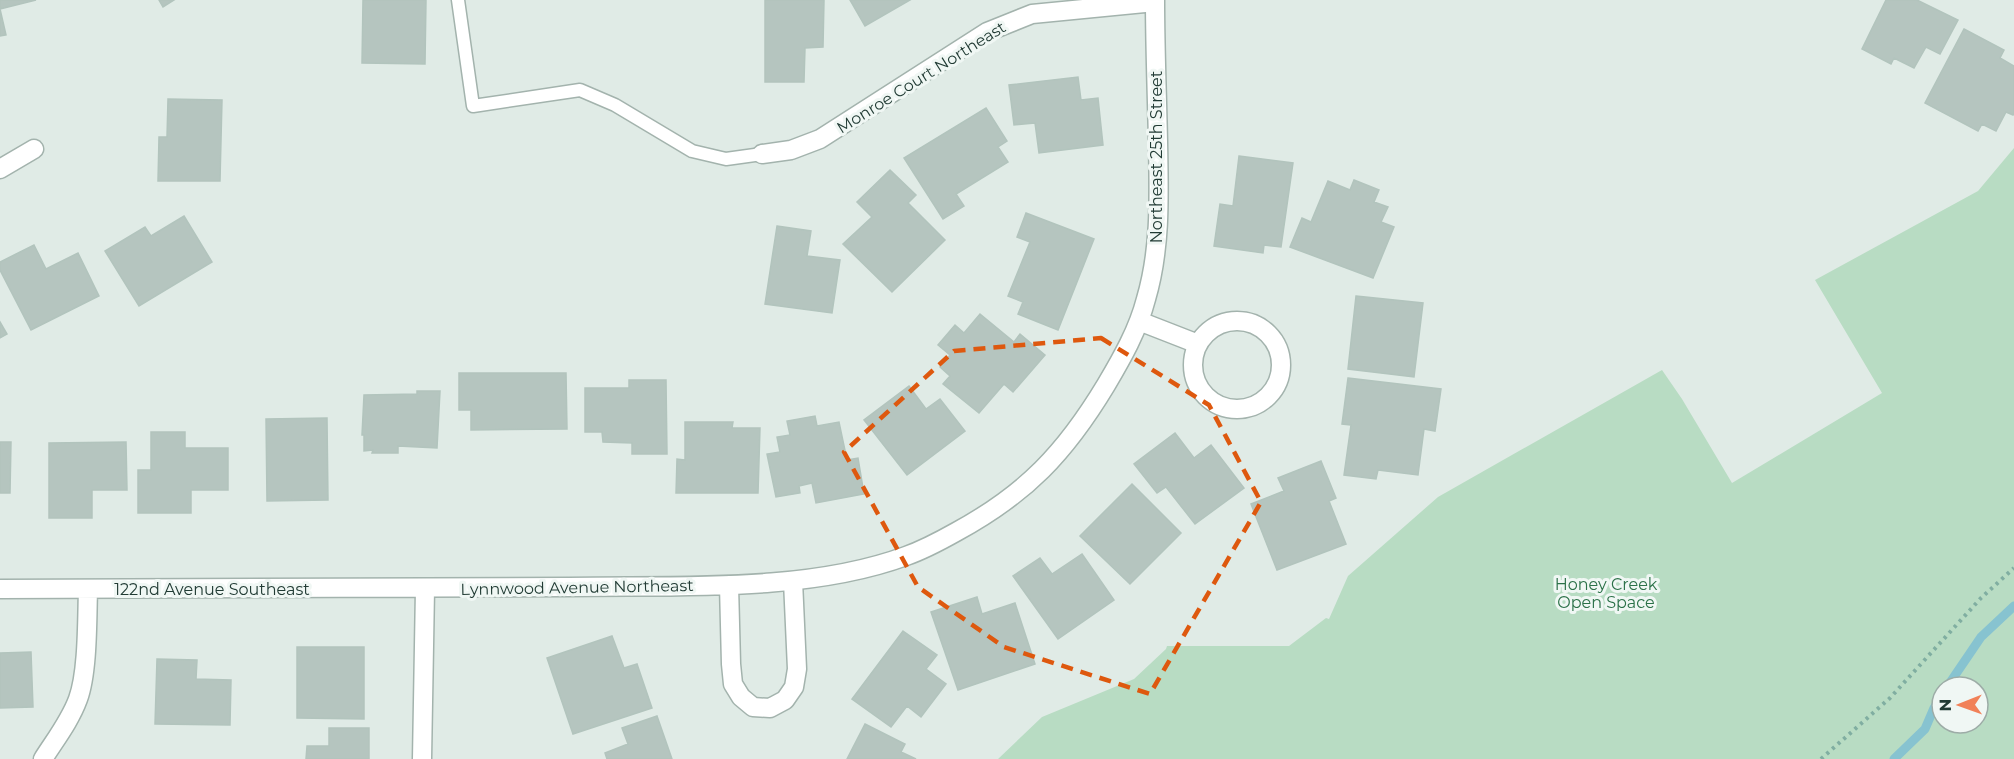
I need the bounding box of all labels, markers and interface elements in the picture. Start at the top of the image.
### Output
street label: Monroe Court Northeast [833,17,1010,137]
street label: Northeast 25th Street [1147,70,1166,243]
park label: Honey Creek Open Space [1555,575,1658,612]
street label: Lynnwood Avenue Northeast [460,576,694,599]
street label: 122nd Avenue Southeast [114,580,310,599]
north arrow [1930,675,1990,735]
text: N [1936,699,1955,712]

